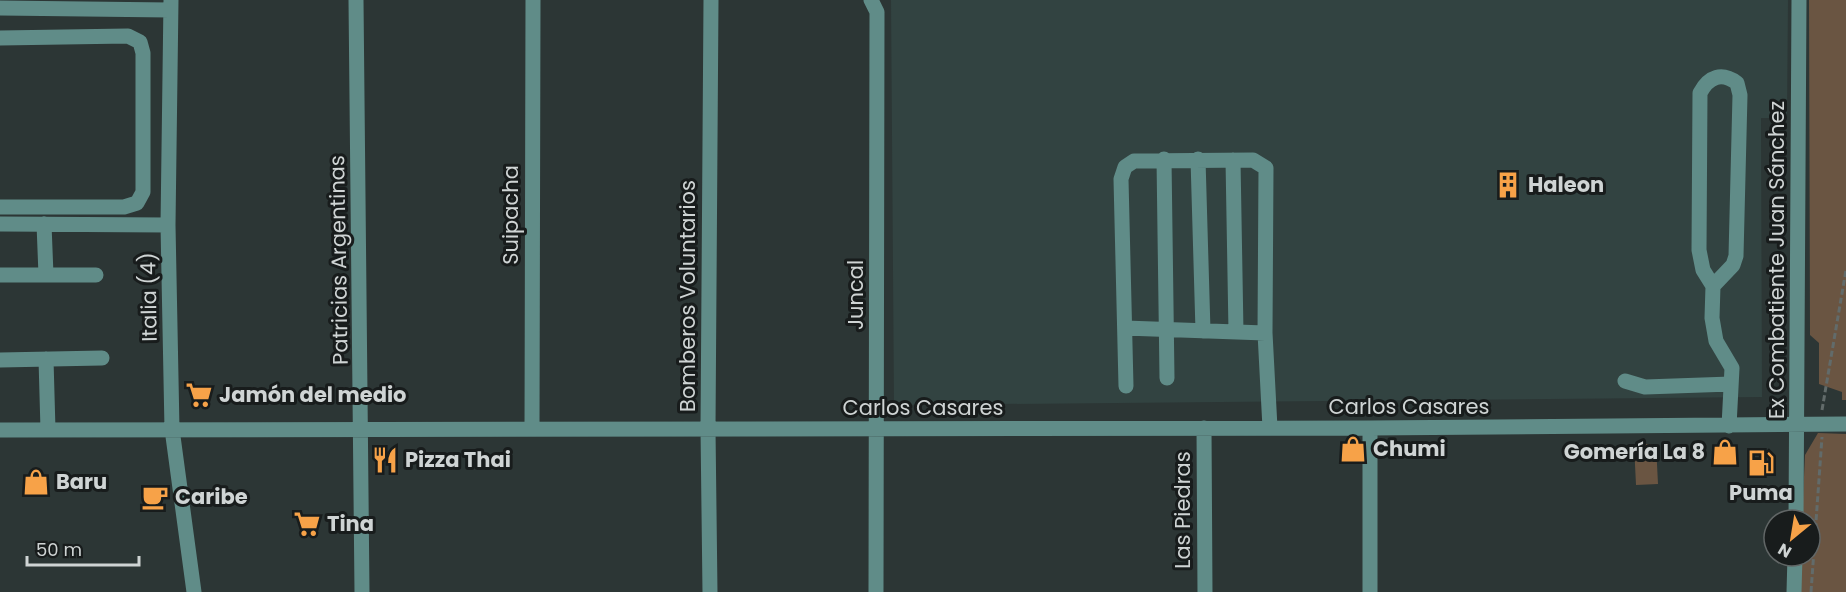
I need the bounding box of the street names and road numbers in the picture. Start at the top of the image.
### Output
street label: Ex Combatiente Juan Sánchez [1762,101,1791,419]
street label: Patricias Argentinas [322,155,355,365]
street label: Suipacha [496,165,525,265]
street label: Bomberos Voluntarios [673,180,702,412]
street label: Italia (4) [133,252,164,342]
street label: Juncal [841,260,870,330]
street label: Carlos Casares [1329,392,1489,421]
street label: Carlos Casares [843,393,1003,422]
street label: Las Piedras [1168,451,1197,569]

